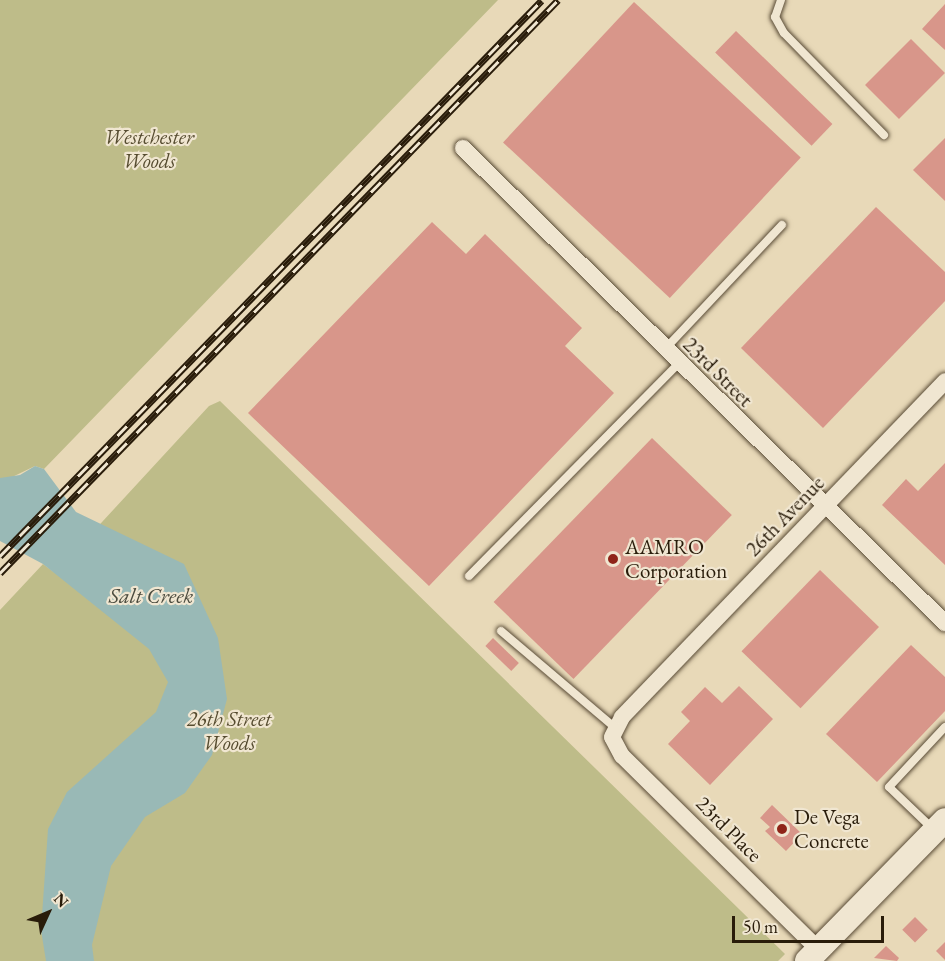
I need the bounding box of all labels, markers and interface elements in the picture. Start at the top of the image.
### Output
park label: Westchester Woods [104,124,194,174]
street label: 23rd Street [678,332,758,412]
street label: 26th Avenue [740,471,830,561]
place label: AAMRO Corporation [625,534,727,584]
marker: AAMRO Corporation [606,552,620,566]
water label: Salt Creek [109,583,193,609]
park label: 26th Street Woods [187,706,271,756]
street label: 23rd Place [691,791,767,867]
place label: De Vega Concrete [794,804,869,854]
marker: De Vega Concrete [775,822,789,836]
north arrow [18,883,78,943]
text: N [49,888,73,912]
scale bar [735,904,886,942]
text: 50 m [743,915,778,938]

